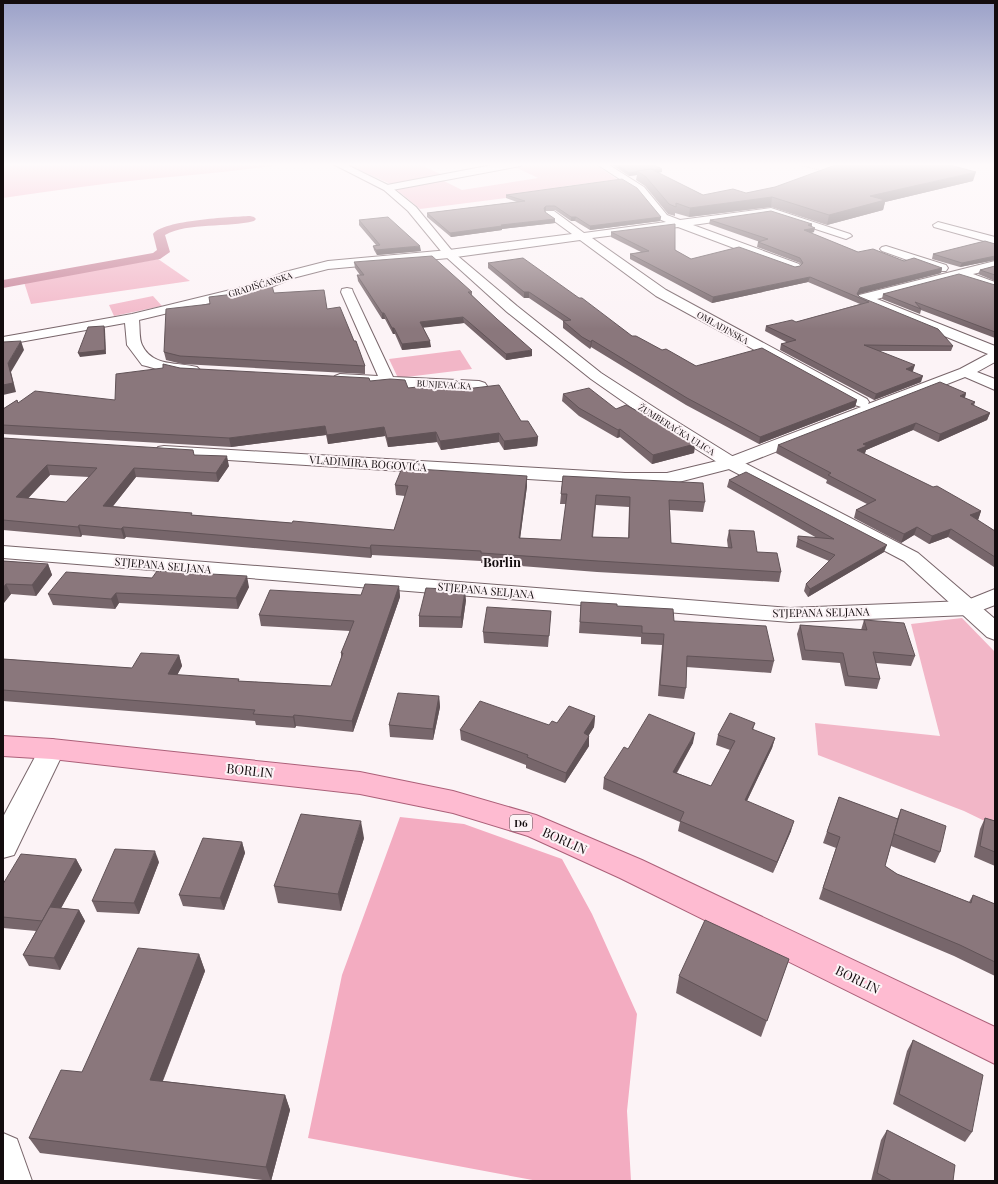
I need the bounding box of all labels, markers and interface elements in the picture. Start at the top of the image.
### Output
street label: GRADIŠĆANSKA [226,268,294,299]
street label: OMLADINSKA [695,308,751,346]
street label: BUNJEVAČKA [416,377,472,391]
street label: ŽUMBERAČKA ULICA [636,401,718,458]
street label: VLADIMIRA BOGOVIĆA [308,451,427,475]
street label: STJEPANA SELJANA [114,553,212,577]
district label: Borlin [483,553,521,570]
street label: STJEPANA SELJANA [437,578,535,602]
street label: STJEPANA SELJANA [772,604,870,620]
street label: BORLIN [226,759,274,781]
road number: D6 [510,815,532,831]
street label: BORLIN [540,823,590,857]
street label: BORLIN [833,961,883,997]

